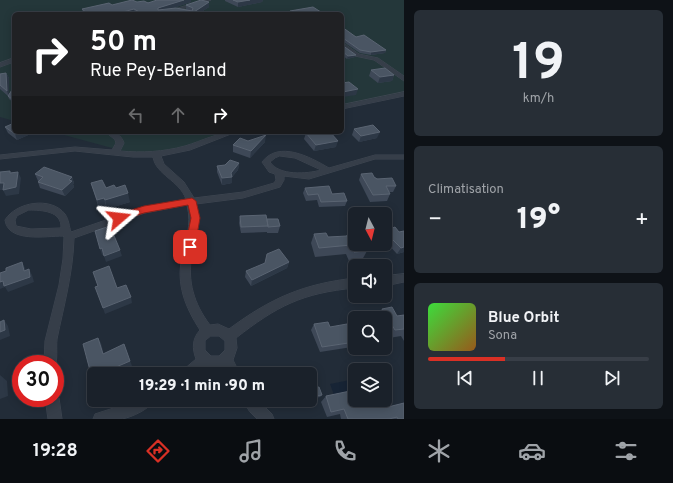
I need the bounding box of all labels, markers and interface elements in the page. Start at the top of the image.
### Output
text: 50 m [90,25,157,61]
icon: right [24,28,76,80]
text: 19 [512,32,565,98]
text: Rue Pey-Berland [90,60,227,83]
text: km/h [523,91,554,107]
icon: left [125,104,147,126]
icon: ahead [167,104,189,126]
icon: right [209,104,231,126]
text: Climatisation [428,182,504,198]
position arrow [98,197,140,239]
text: 19° [517,202,560,239]
north arrow [348,207,392,251]
map controls [348,207,392,407]
text: − [428,207,442,234]
text: + [635,207,649,234]
pin [173,230,207,264]
icon: arrive [179,236,201,258]
button: sound [348,259,392,303]
text: Blue Orbit [488,309,559,328]
button: search [348,311,392,355]
text: Sona [488,328,517,344]
speed limit sign: 30 [12,355,64,407]
button: layers [348,363,392,407]
icon: previous [454,367,476,389]
icon: pause [527,367,549,389]
icon: next [601,367,623,389]
text: 19:29 · 1 min · 90 m [139,377,265,396]
icon: directions [144,437,172,465]
icon: music [237,437,265,465]
icon: phone [331,437,359,465]
icon: climate [425,437,453,465]
icon: car [518,437,546,465]
icon: filters [612,437,640,465]
text: 19:28 [33,440,78,463]

